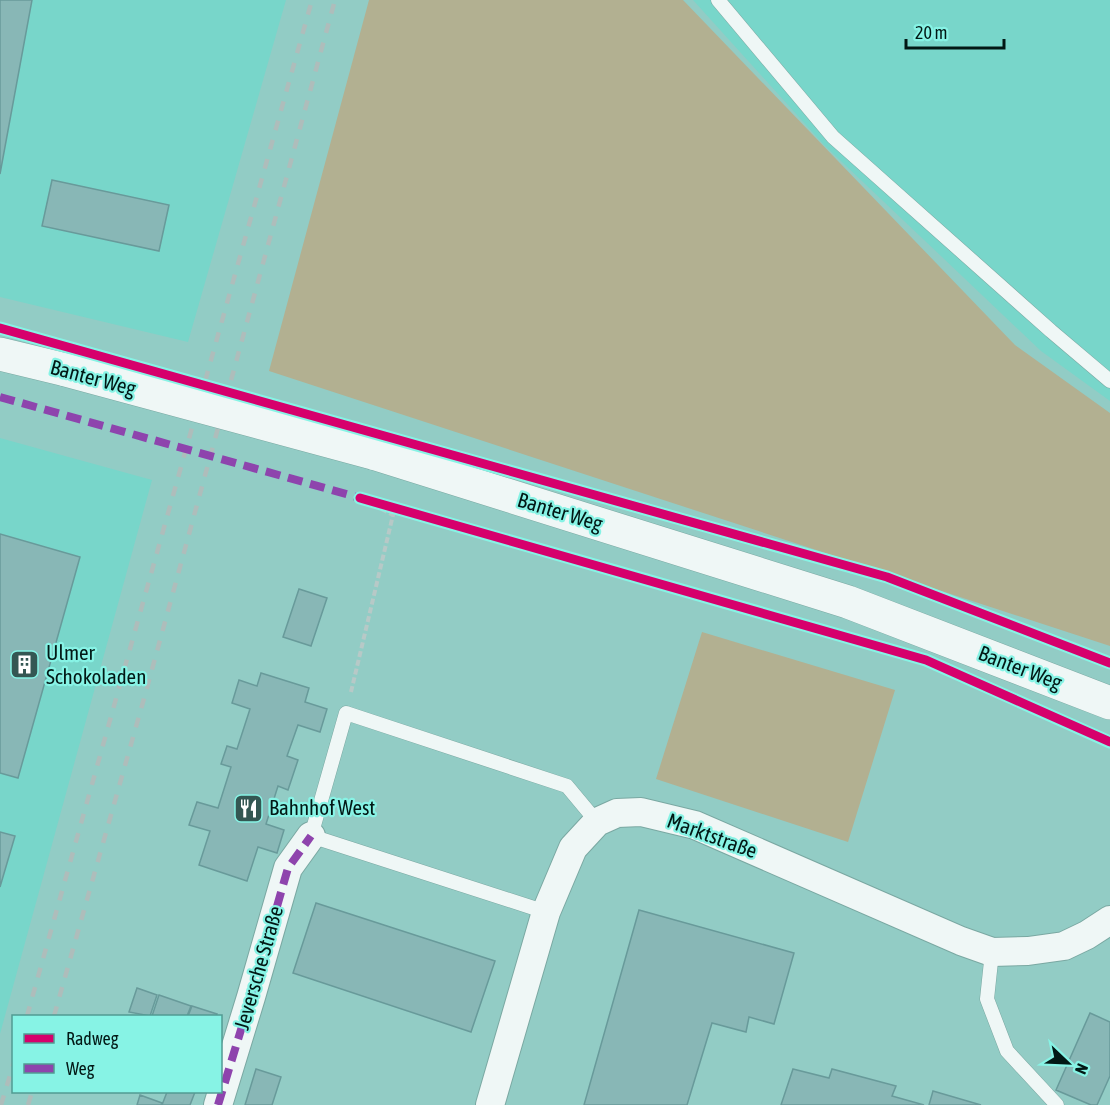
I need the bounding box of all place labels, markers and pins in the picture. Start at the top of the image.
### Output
place label: Ulmer Schokoladen [46,640,146,688]
building icon: Ulmer Schokoladen [9,649,41,681]
restaurant icon: Bahnhof West [232,792,264,824]
place label: Bahnhof West [269,795,375,819]

